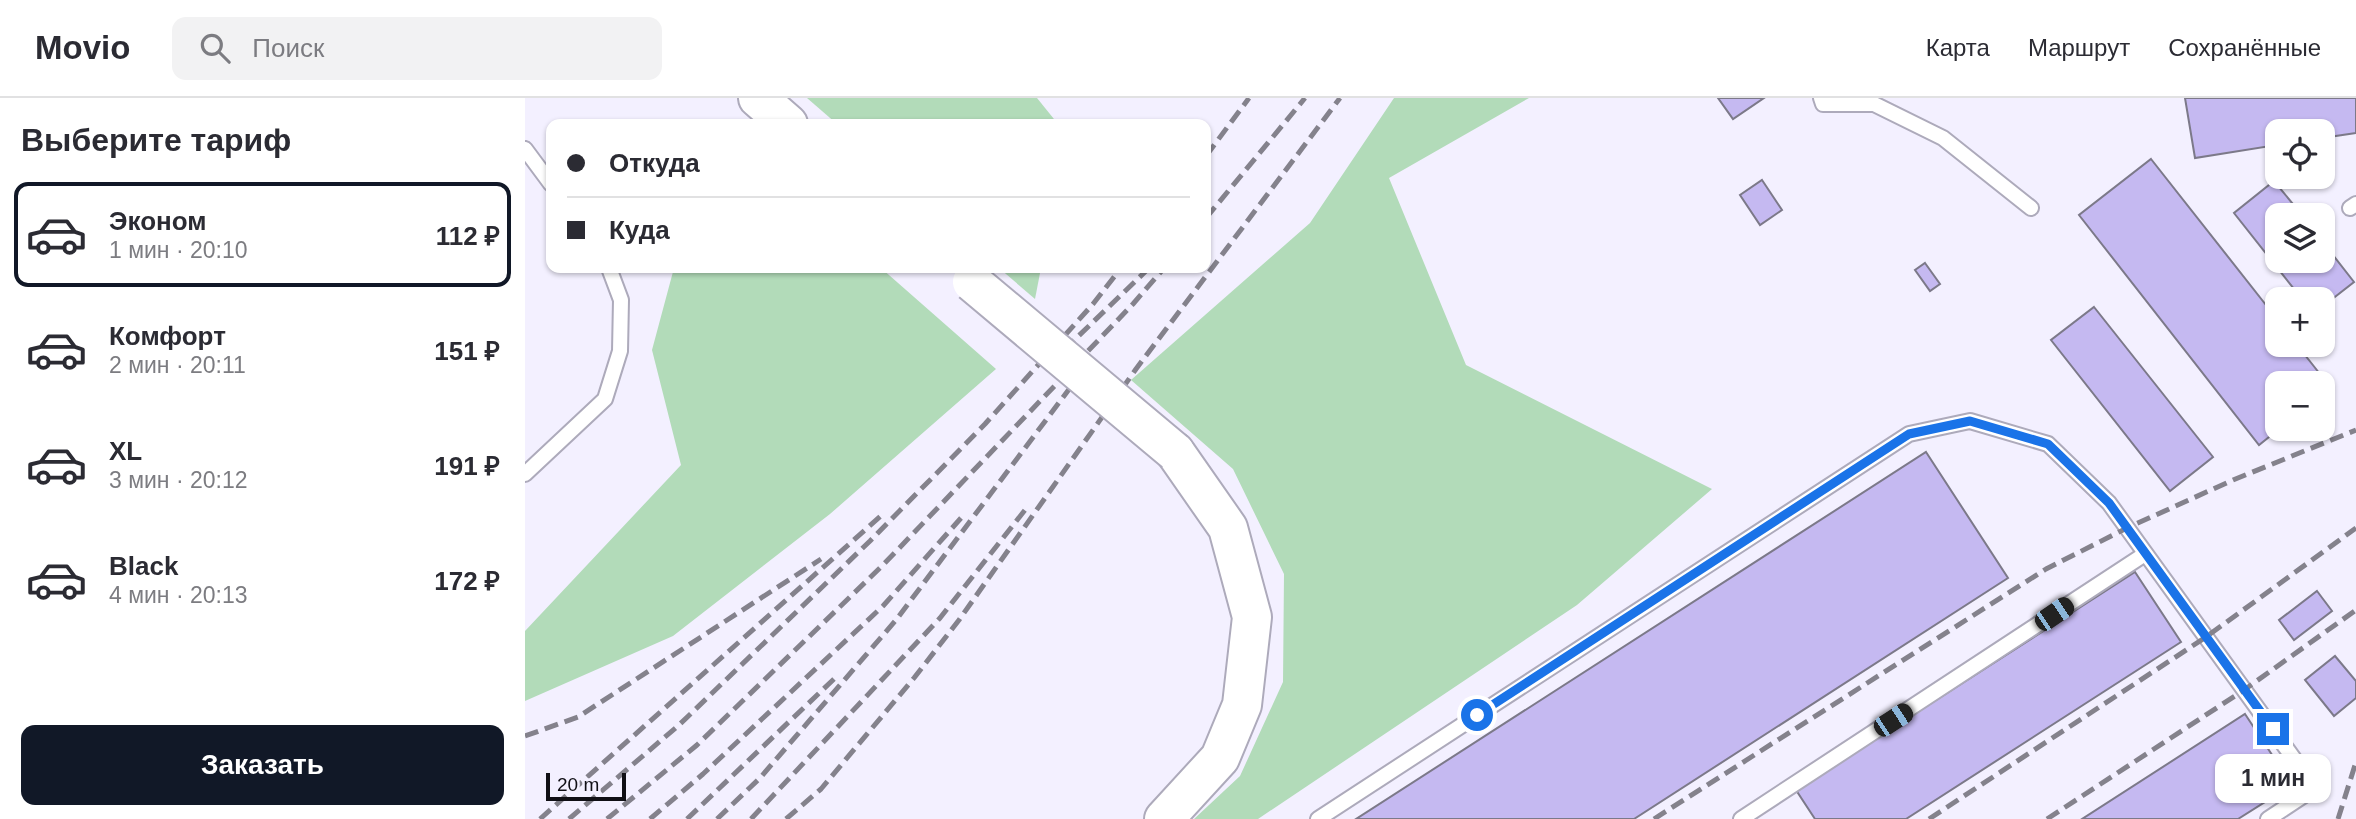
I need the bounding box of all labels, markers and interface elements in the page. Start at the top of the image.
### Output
search box [172,17,662,80]
text: Movio [35,29,130,66]
icon: search [196,29,234,67]
text: Поиск [252,33,324,63]
text: Карта [1926,34,1990,61]
text: Маршрут [2028,34,2130,61]
text: Сохранённые [2168,34,2321,61]
map controls [2265,119,2335,441]
button: locate [2265,119,2335,189]
text: Выберите тариф [21,122,291,158]
text: Откуда [609,148,700,178]
icon: car [25,203,88,266]
button: layers [2265,203,2335,273]
text: Эконом [109,206,207,236]
text: Куда [609,215,670,245]
text: 112 ₽ [436,221,500,251]
text: 1 мин · 20:10 [109,237,248,263]
button: + [2265,287,2335,357]
icon: car [25,318,88,381]
text: Комфорт [109,321,226,351]
text: 151 ₽ [434,336,500,366]
text: 2 мин · 20:11 [109,352,246,378]
button: − [2265,371,2335,441]
icon: car [25,433,88,496]
text: XL [109,436,142,466]
text: 191 ₽ [434,451,500,481]
text: 3 мин · 20:12 [109,467,248,493]
icon: car [25,548,88,611]
text: Black [109,551,178,581]
text: 172 ₽ [434,566,500,596]
text: 4 мин · 20:13 [109,582,248,608]
car [2031,594,2078,634]
route start [1461,699,1493,731]
car [1870,700,1917,740]
route end [2257,713,2289,745]
button: Заказать [21,725,504,805]
callout: 1 мин [2215,754,2331,802]
text: 1 мин [2241,765,2305,791]
scale bar [546,770,627,802]
text: 20 m [557,774,599,795]

